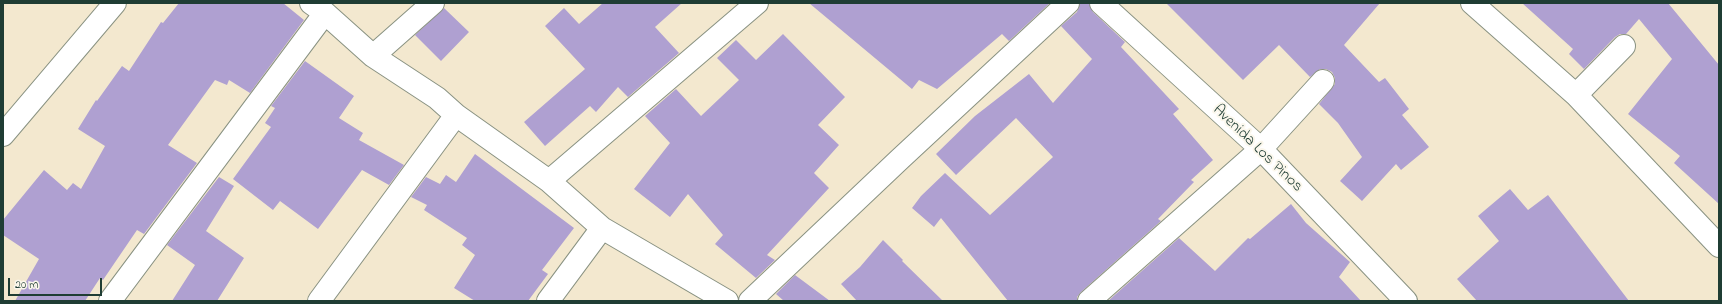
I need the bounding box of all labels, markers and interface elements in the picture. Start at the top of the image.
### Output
street label: Avenida Los Pinos [1208,101,1306,197]
scale bar [10,270,104,296]
text: 20 m [15,276,38,294]

